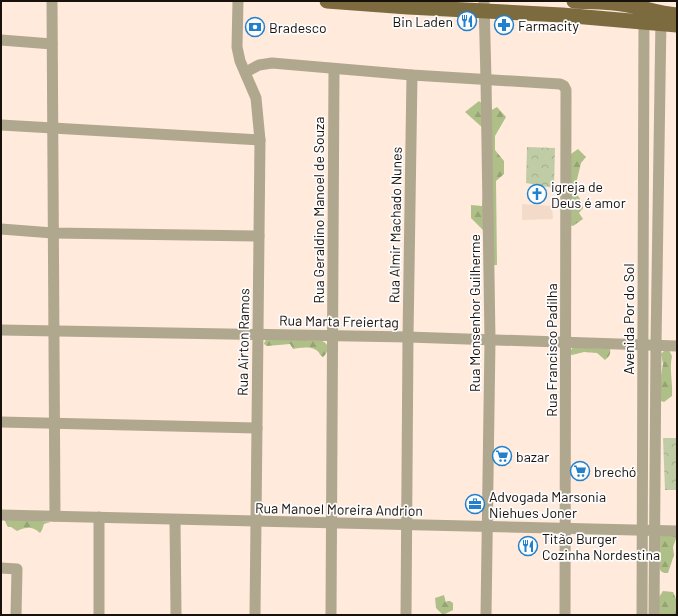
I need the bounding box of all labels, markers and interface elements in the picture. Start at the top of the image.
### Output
restaurant icon: Bin Laden [456,10,478,32]
place label: Bin Laden [393,13,453,30]
pharmacy icon: Farmacity [493,14,515,36]
bank icon: Bradesco [244,16,266,38]
place label: Farmacity [518,17,579,34]
place label: Bradesco [269,19,327,36]
street label: Rua Geraldino Manoel de Souza [310,117,327,303]
street label: Rua Almir Machado Nunes [385,146,405,303]
place label: igreja de Deus é amor [551,178,626,211]
church icon: igreja de Deus é amor [526,183,548,205]
street label: Rua Monsenhor Guilherme [466,234,483,392]
street label: Avenida Por do Sol [620,263,637,375]
street label: Rua Francisco Padilha [543,283,560,417]
street label: Rua Airton Ramos [234,288,252,396]
street label: Rua Marta Freiertag [279,311,399,331]
supermarket icon: bazar [491,445,513,467]
place label: bazar [516,448,549,465]
supermarket icon: brechó [569,460,591,482]
place label: brechó [594,463,636,480]
place label: Advogada Marsonia Niehues Joner [489,488,606,521]
office icon: Advogada Marsonia Niehues Joner [464,493,486,515]
street label: Rua Manoel Moreira Andrion [255,499,423,519]
place label: Titão Burger Cozinha Nordestina [542,530,660,563]
restaurant icon: Titão Burger Cozinha Nordestina [517,535,539,557]

